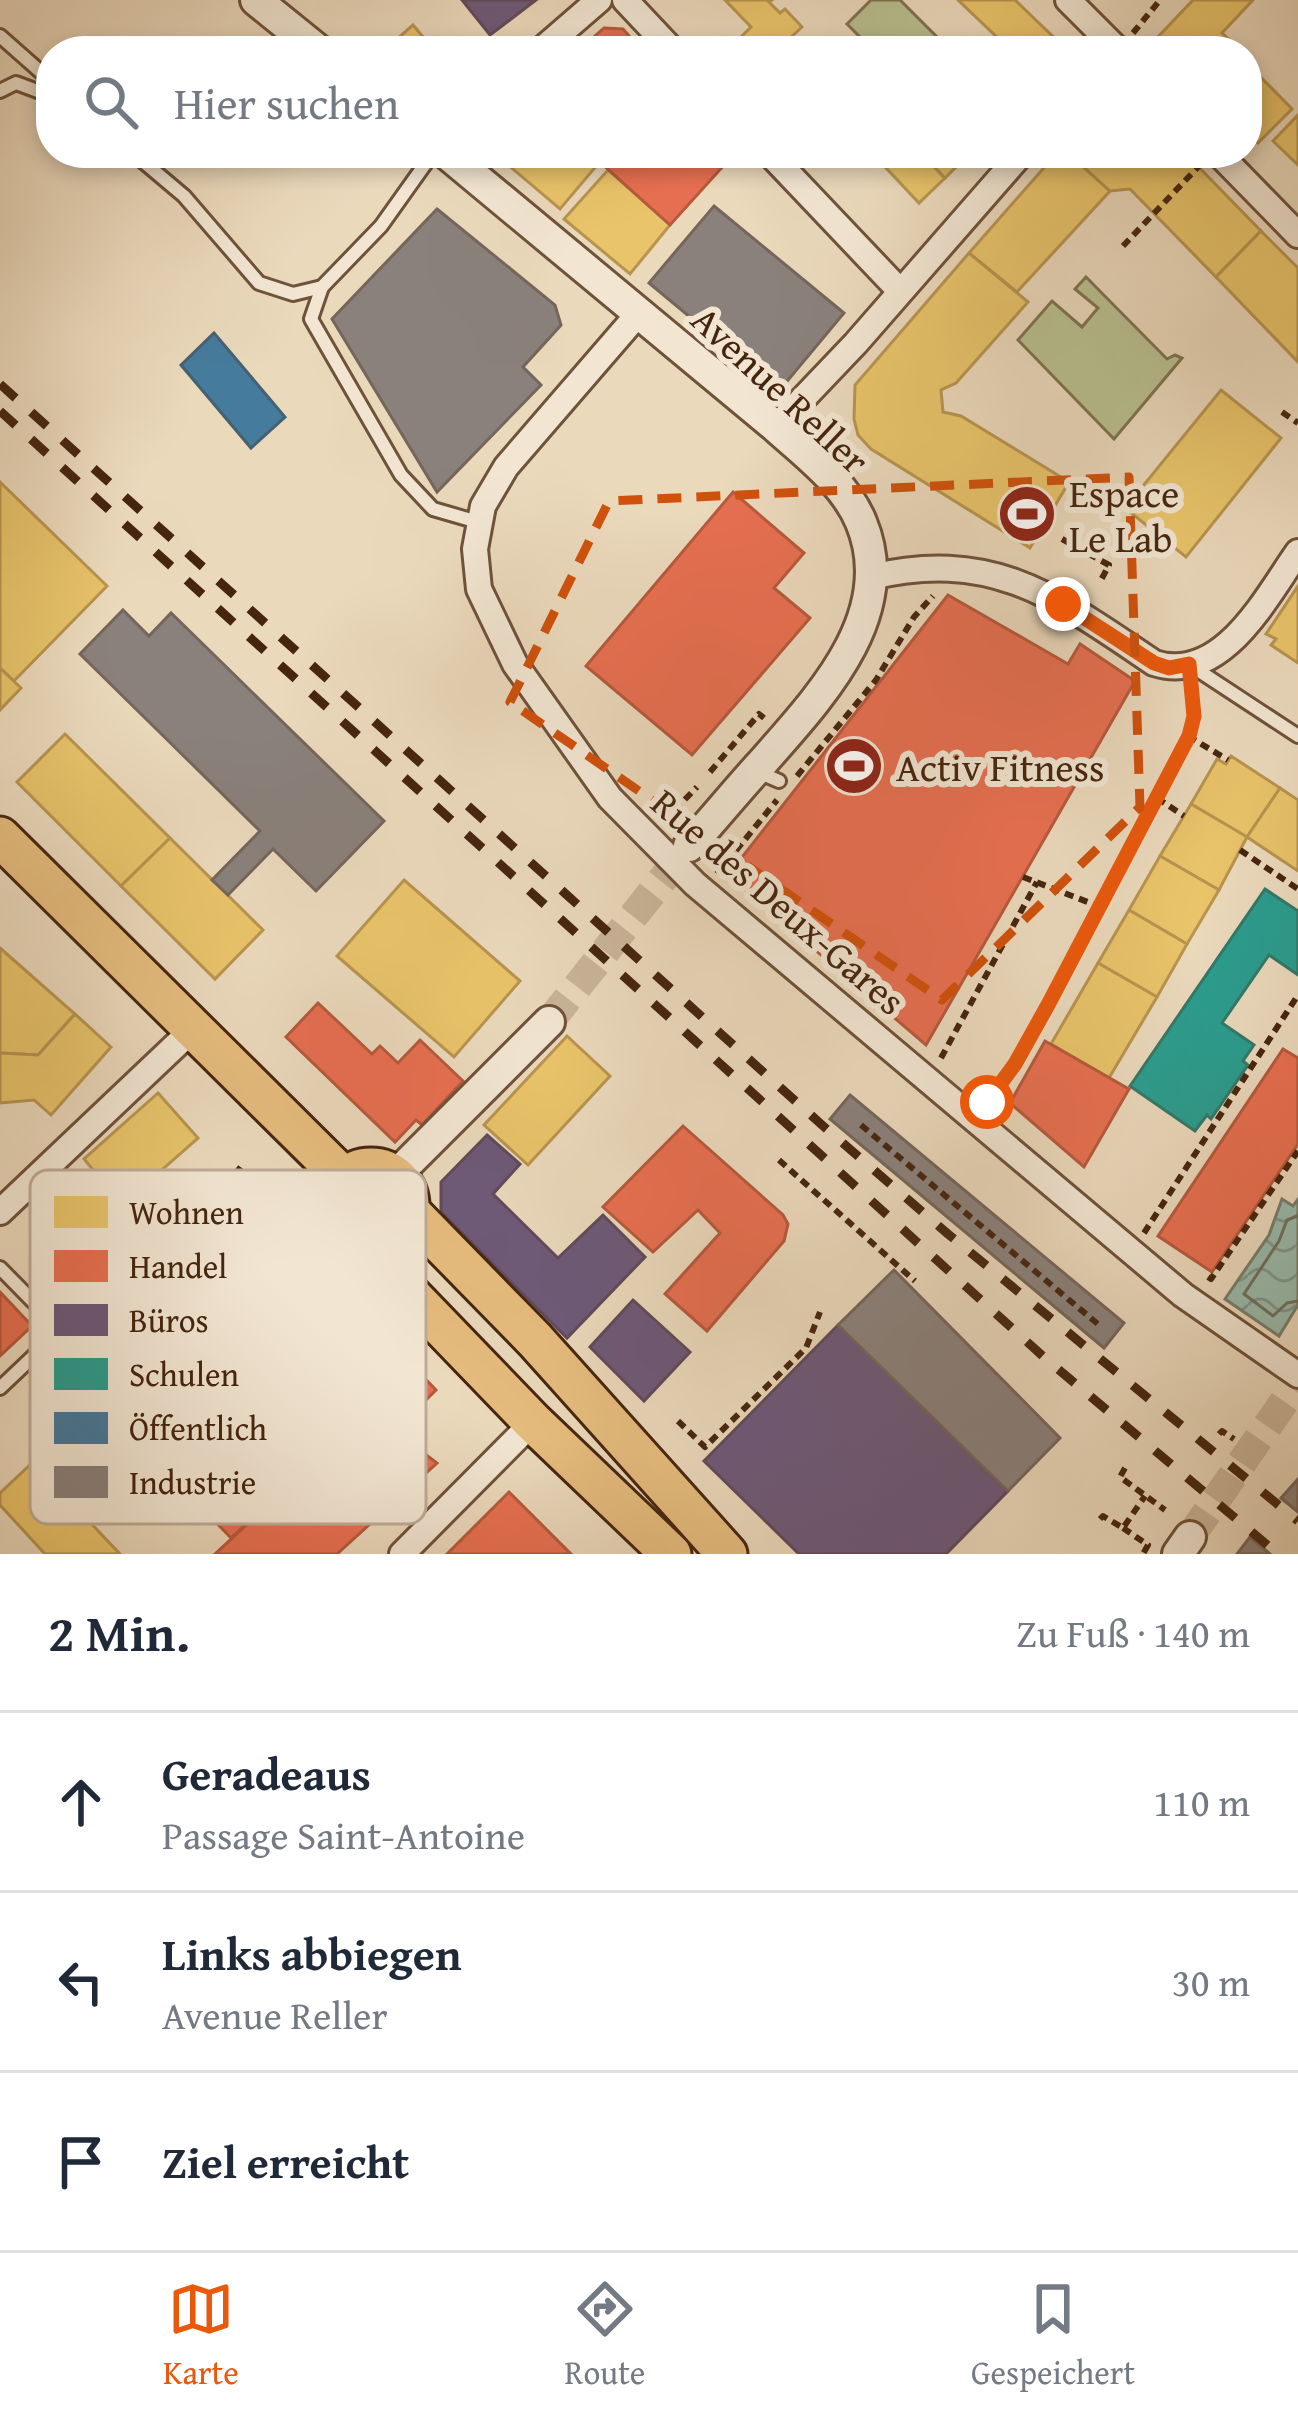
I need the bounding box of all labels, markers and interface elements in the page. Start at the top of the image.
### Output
search box [36,36,1262,168]
icon: search [78,69,144,135]
text: Hier suchen [174,70,399,135]
street label: Avenue Reller [679,291,883,487]
place label: Espace Le Lab [1069,464,1179,566]
sports icon: Espace Le Lab [996,483,1058,545]
route end [1036,577,1090,631]
sports icon: Activ Fitness [823,735,885,797]
place label: Activ Fitness [896,738,1105,795]
street label: Rue des Deux-Gares [639,774,919,1028]
route start [960,1075,1014,1129]
legend [30,1170,426,1524]
text: Wohnen [129,1188,244,1236]
text: Handel [129,1242,227,1290]
text: Büros [129,1296,209,1344]
text: Schulen [129,1350,239,1398]
text: Öffentlich [129,1404,268,1452]
text: Industrie [129,1458,256,1506]
text: 2 Min. [48,1595,190,1670]
text: Zu Fuß · 140 m [1016,1604,1250,1661]
text: Geradeaus [162,1741,371,1806]
icon: ahead [48,1769,114,1835]
text: 110 m [1153,1773,1250,1830]
text: Passage Saint-Antoine [162,1806,525,1863]
text: Links abbiegen [162,1921,462,1986]
icon: left [48,1949,114,2015]
text: 30 m [1172,1953,1250,2010]
text: Avenue Reller [162,1986,387,2043]
icon: arrive [48,2129,114,2195]
text: Ziel erreicht [162,2129,409,2194]
tab: Karte [163,2276,239,2396]
tab: Route [565,2276,645,2396]
tab: Gespeichert [971,2276,1135,2396]

